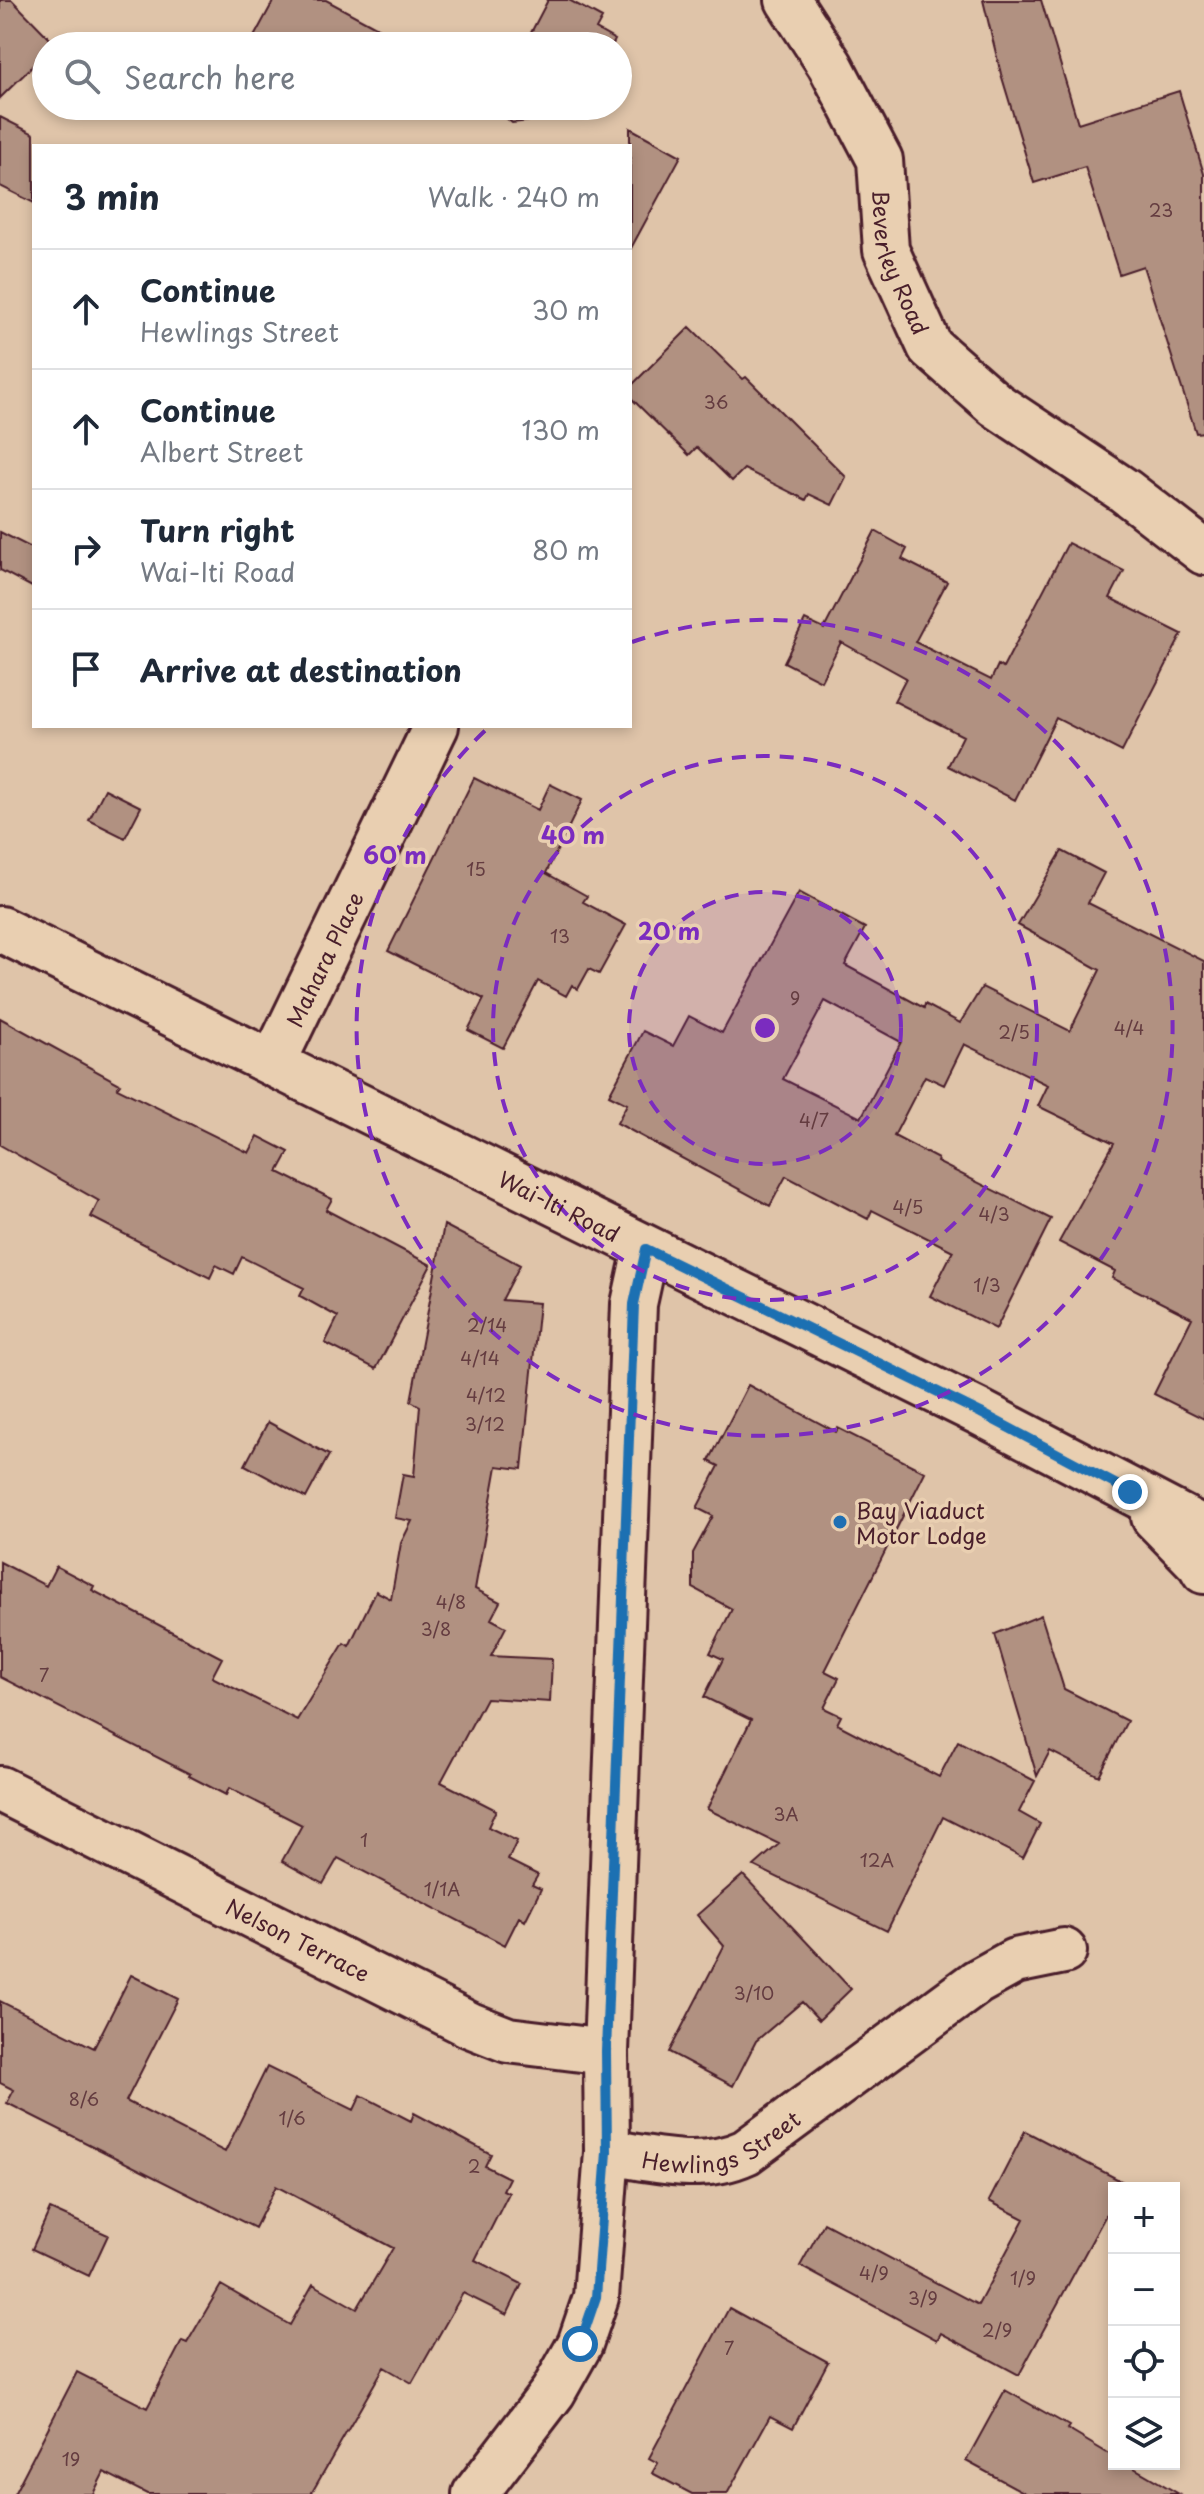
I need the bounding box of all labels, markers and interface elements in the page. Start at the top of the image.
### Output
search box [32,32,632,120]
icon: search [60,54,104,98]
text: Search here [124,54,296,99]
text: 3 min [64,170,160,222]
text: Walk · 240 m [428,177,600,216]
street label: Beverley Road [866,188,939,339]
house number: 23 [1149,196,1173,223]
text: Continue [140,267,275,312]
icon: ahead [64,287,108,331]
text: 30 m [532,290,600,329]
text: Hewlings Street [140,312,339,351]
text: Continue [140,387,275,432]
house number: 36 [704,388,728,415]
icon: ahead [64,407,108,451]
text: 130 m [521,410,600,449]
text: Albert Street [140,432,303,471]
text: Turn right [140,507,295,552]
icon: right [64,527,108,571]
text: 80 m [532,530,600,569]
text: Wai-Iti Road [140,552,295,591]
icon: arrive [64,647,108,691]
text: Arrive at destination [140,647,462,692]
text: 40 m [541,816,605,852]
text: 60 m [363,836,427,872]
house number: 15 [466,855,486,882]
street label: Mahara Place [277,885,370,1032]
text: 20 m [638,912,700,948]
house number: 13 [550,922,570,949]
house number: 9 [790,984,800,1011]
centre of rings [751,1014,779,1042]
house number: 4/4 [1114,1014,1144,1041]
house number: 2/5 [998,1018,1030,1045]
house number: 4/7 [799,1106,829,1133]
street label: Wai-Iti Road [493,1161,626,1249]
house number: 4/5 [893,1193,923,1220]
house number: 4/3 [978,1200,1010,1227]
house number: 1/3 [973,1271,1001,1298]
house number: 2/14 [467,1311,507,1338]
house number: 4/14 [460,1344,500,1371]
house number: 4/12 [466,1381,506,1408]
house number: 3/12 [465,1410,505,1437]
route end [1112,1474,1148,1510]
place label: Bay Viaduct Motor Lodge [856,1493,987,1551]
marker: Bay Viaduct Motor Lodge [831,1513,849,1531]
house number: 4/8 [436,1588,466,1615]
house number: 3/8 [421,1615,451,1642]
house number: 7 [39,1661,49,1688]
house number: 3A [774,1800,798,1827]
house number: 1 [360,1826,368,1853]
house number: 12A [860,1846,894,1873]
house number: 1/1A [424,1875,460,1902]
street label: Nelson Terrace [221,1889,376,1989]
house number: 3/10 [734,1979,774,2006]
house number: 8/6 [69,2085,99,2112]
street label: Hewlings Street [640,2101,806,2180]
house number: 1/6 [278,2104,306,2131]
house number: 2 [468,2152,480,2179]
map controls [1108,2182,1180,2470]
button: + [1108,2182,1180,2254]
button: − [1108,2254,1180,2326]
house number: 4/9 [859,2259,889,2286]
house number: 1/9 [1010,2264,1036,2291]
house number: 3/9 [908,2284,938,2311]
house number: 2/9 [982,2316,1012,2343]
route start [562,2326,598,2362]
button: locate [1108,2326,1180,2398]
house number: 7 [724,2334,734,2361]
button: layers [1108,2398,1180,2470]
house number: 19 [62,2445,80,2472]

